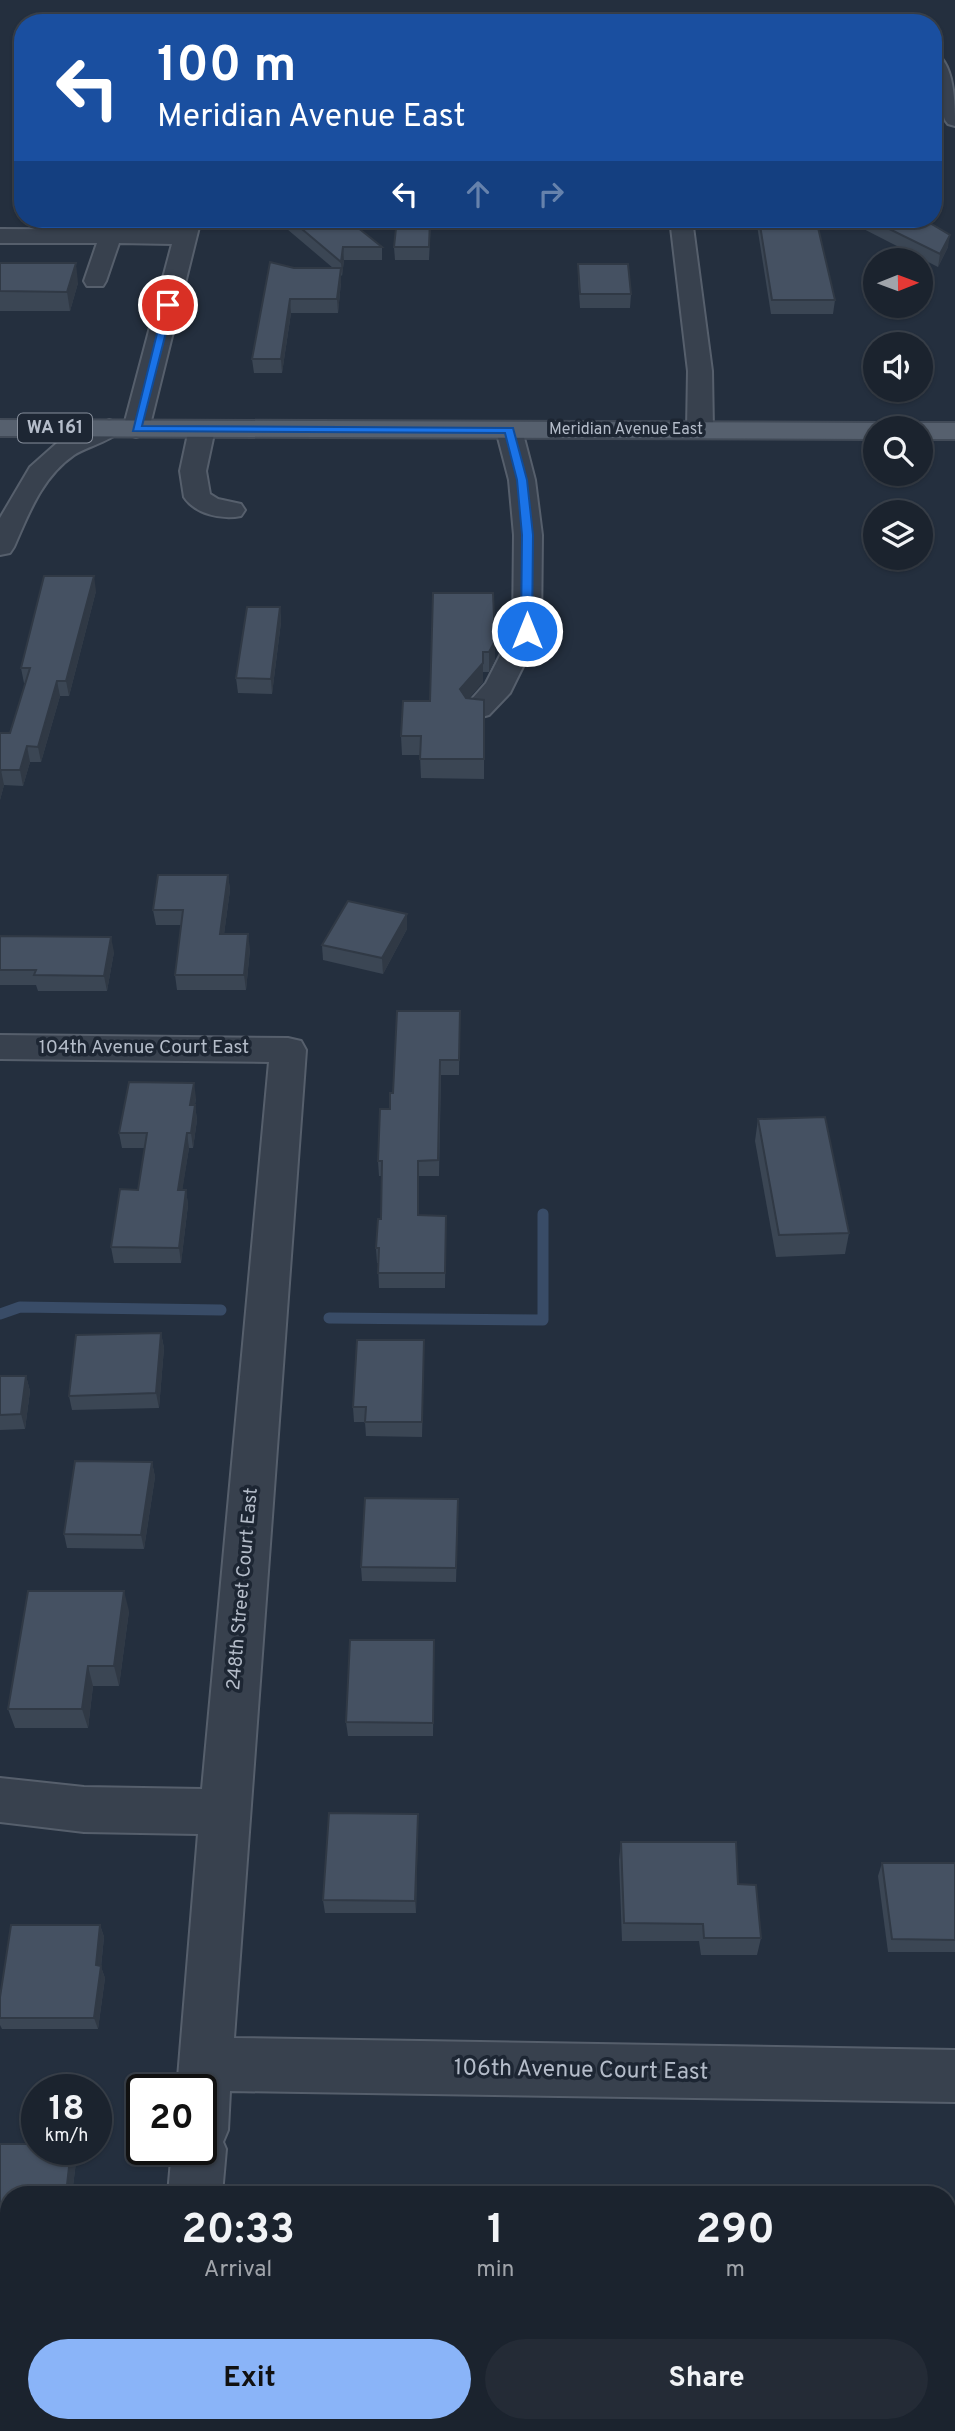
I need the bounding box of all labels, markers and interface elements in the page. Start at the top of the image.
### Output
text: 100 m [157,37,296,99]
icon: left [42,42,133,133]
text: Meridian Avenue East [157,98,465,138]
icon: left [386,175,424,213]
icon: ahead [459,175,497,213]
icon: right [532,175,570,213]
north arrow [863,248,933,318]
map controls [863,248,933,570]
pin [138,275,198,335]
icon: arrive [149,286,187,324]
button: sound [863,332,933,402]
road number: WA 161 [18,414,92,442]
button: search [863,416,933,486]
street label: Meridian Avenue East [549,420,703,440]
button: layers [863,500,933,570]
position arrow [490,594,564,668]
street label: 104th Avenue Court East [39,1036,249,1060]
street label: 248th Street Court East [222,1487,264,1691]
street label: 106th Avenue Court East [454,2054,708,2088]
speed limit sign: 20 [126,2074,217,2165]
text: 18 [48,2088,85,2132]
text: km/h [45,2125,88,2148]
text: 20:33 [181,2205,295,2258]
text: 1 [487,2205,504,2258]
text: 290 [696,2205,775,2258]
text: Arrival [204,2256,272,2285]
text: min [476,2256,514,2285]
text: m [725,2256,745,2285]
button: Exit [28,2339,471,2419]
button: Share [485,2339,928,2419]

